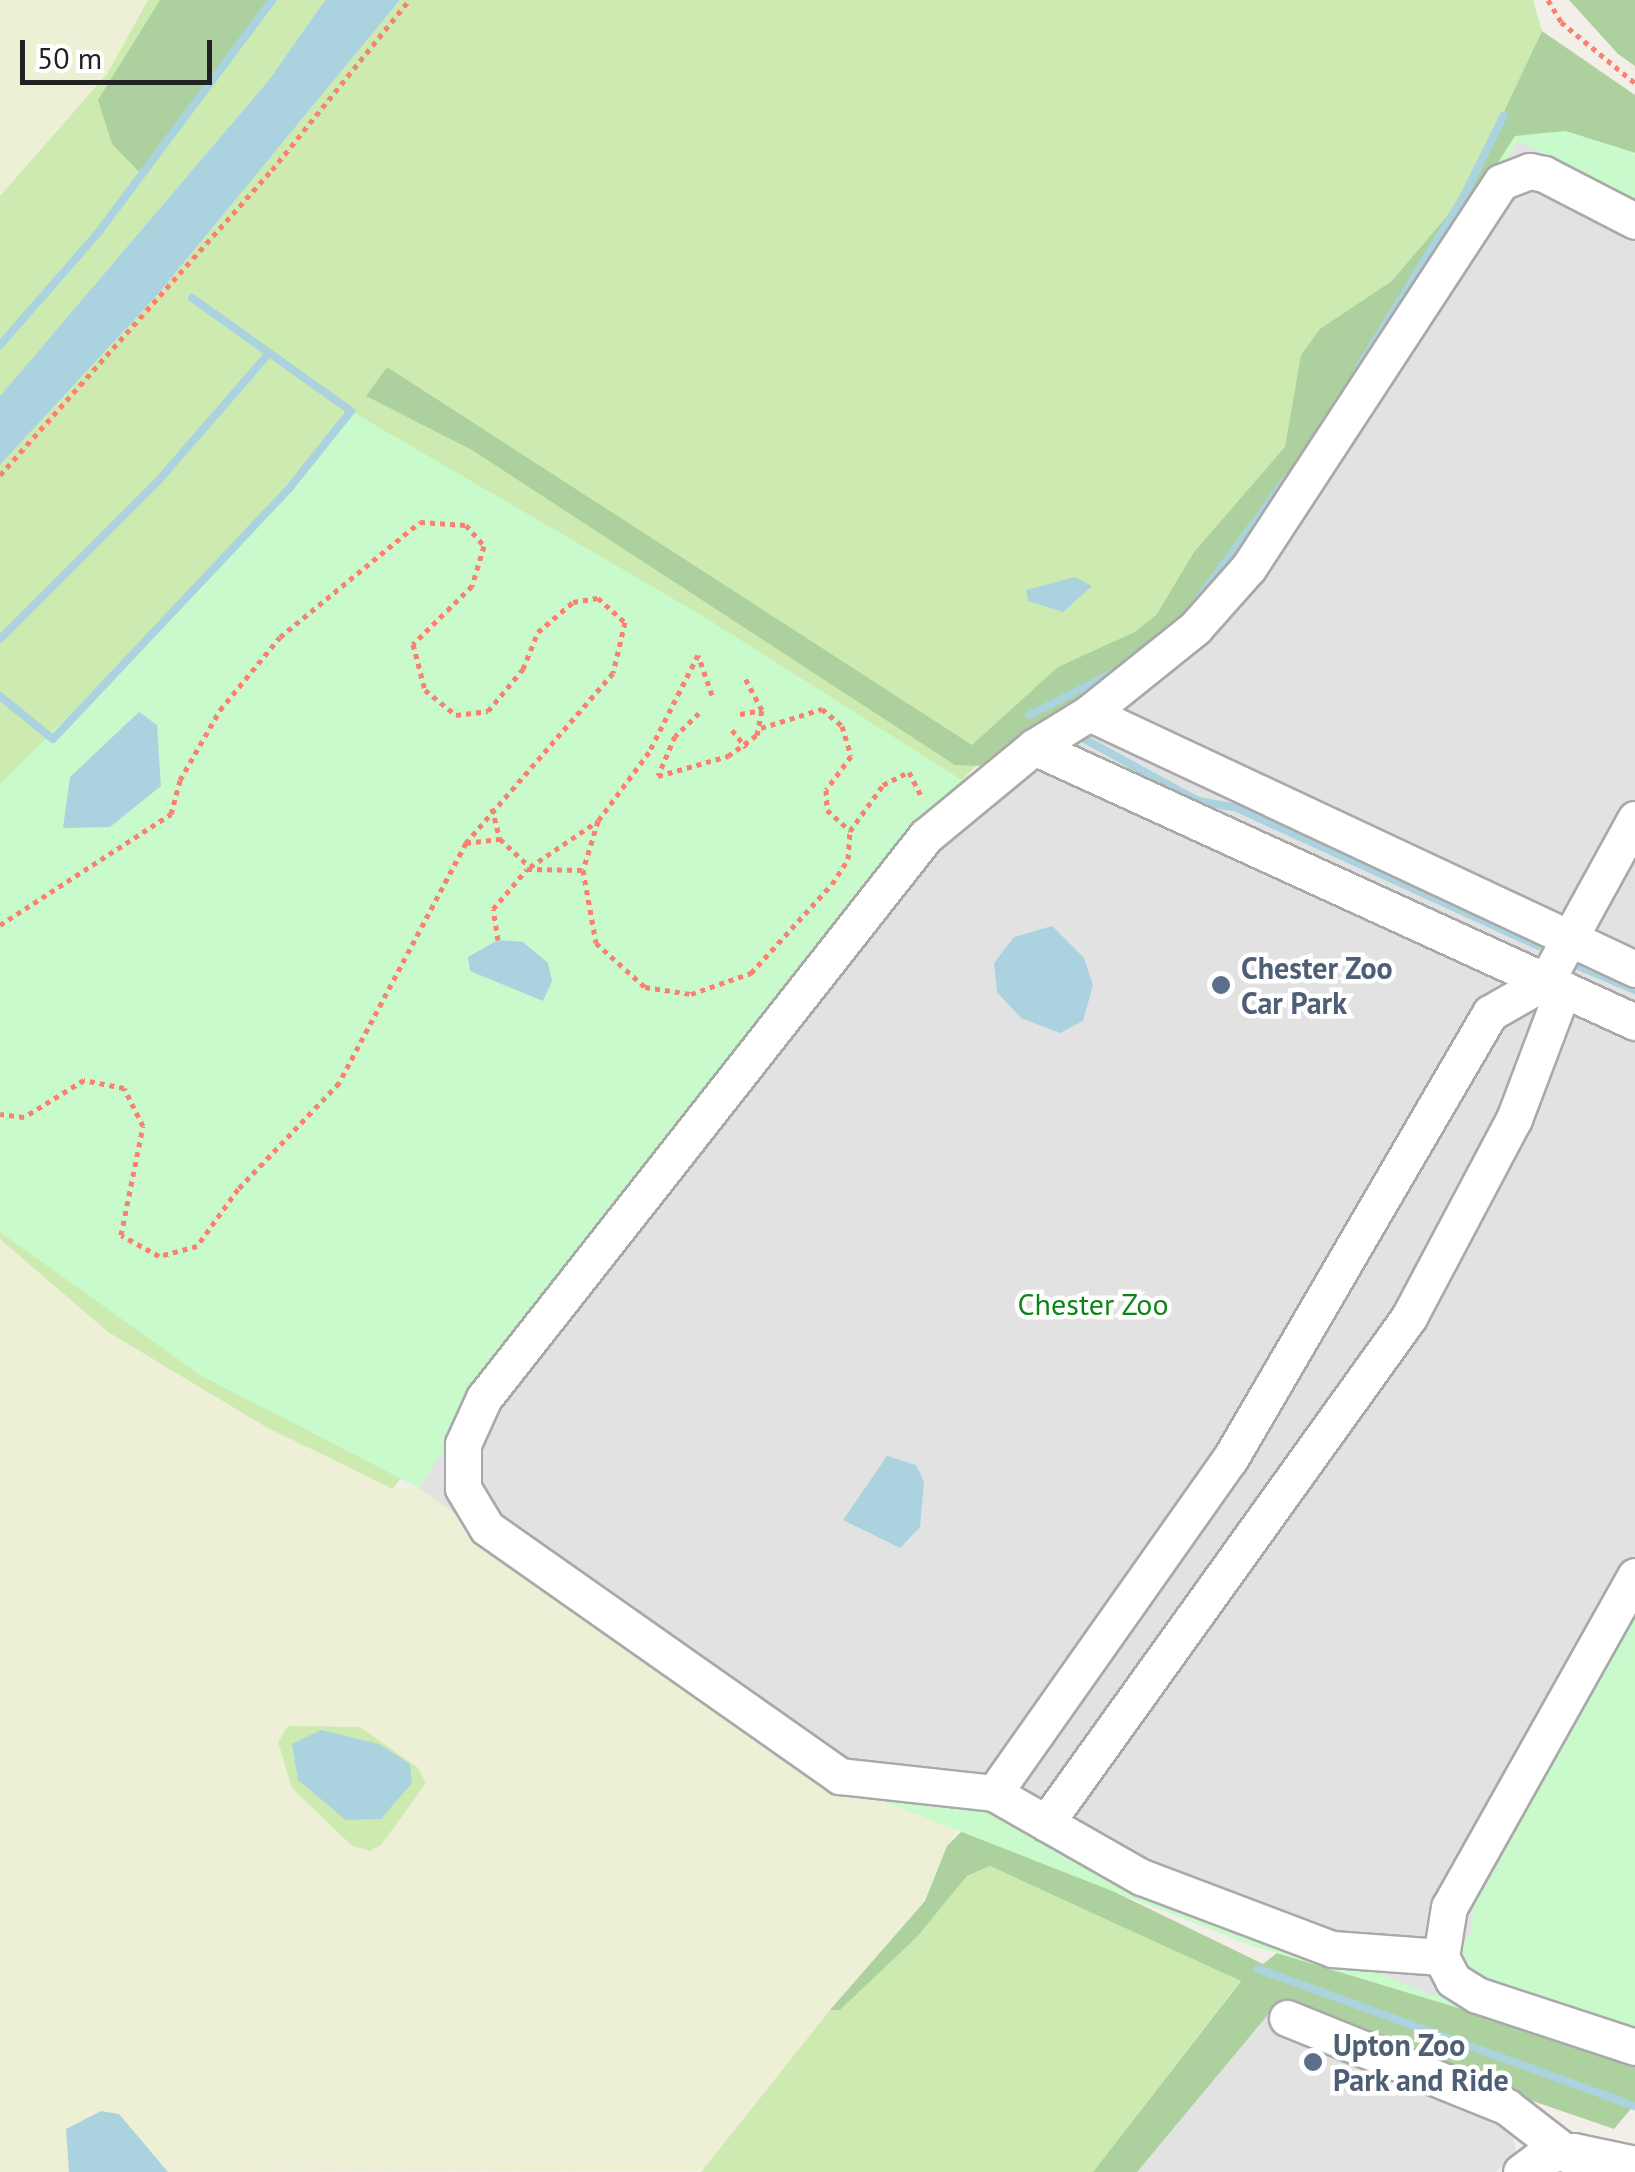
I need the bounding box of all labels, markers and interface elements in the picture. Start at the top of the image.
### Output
scale bar [25,20,218,82]
text: 50 m [37,38,102,77]
place label: Chester Zoo Car Park [1241,950,1393,1020]
marker: Chester Zoo Car Park [1210,974,1232,996]
park label: Chester Zoo [1017,1286,1169,1322]
place label: Upton Zoo Park and Ride [1333,2027,1510,2098]
marker: Upton Zoo Park and Ride [1302,2051,1324,2073]

